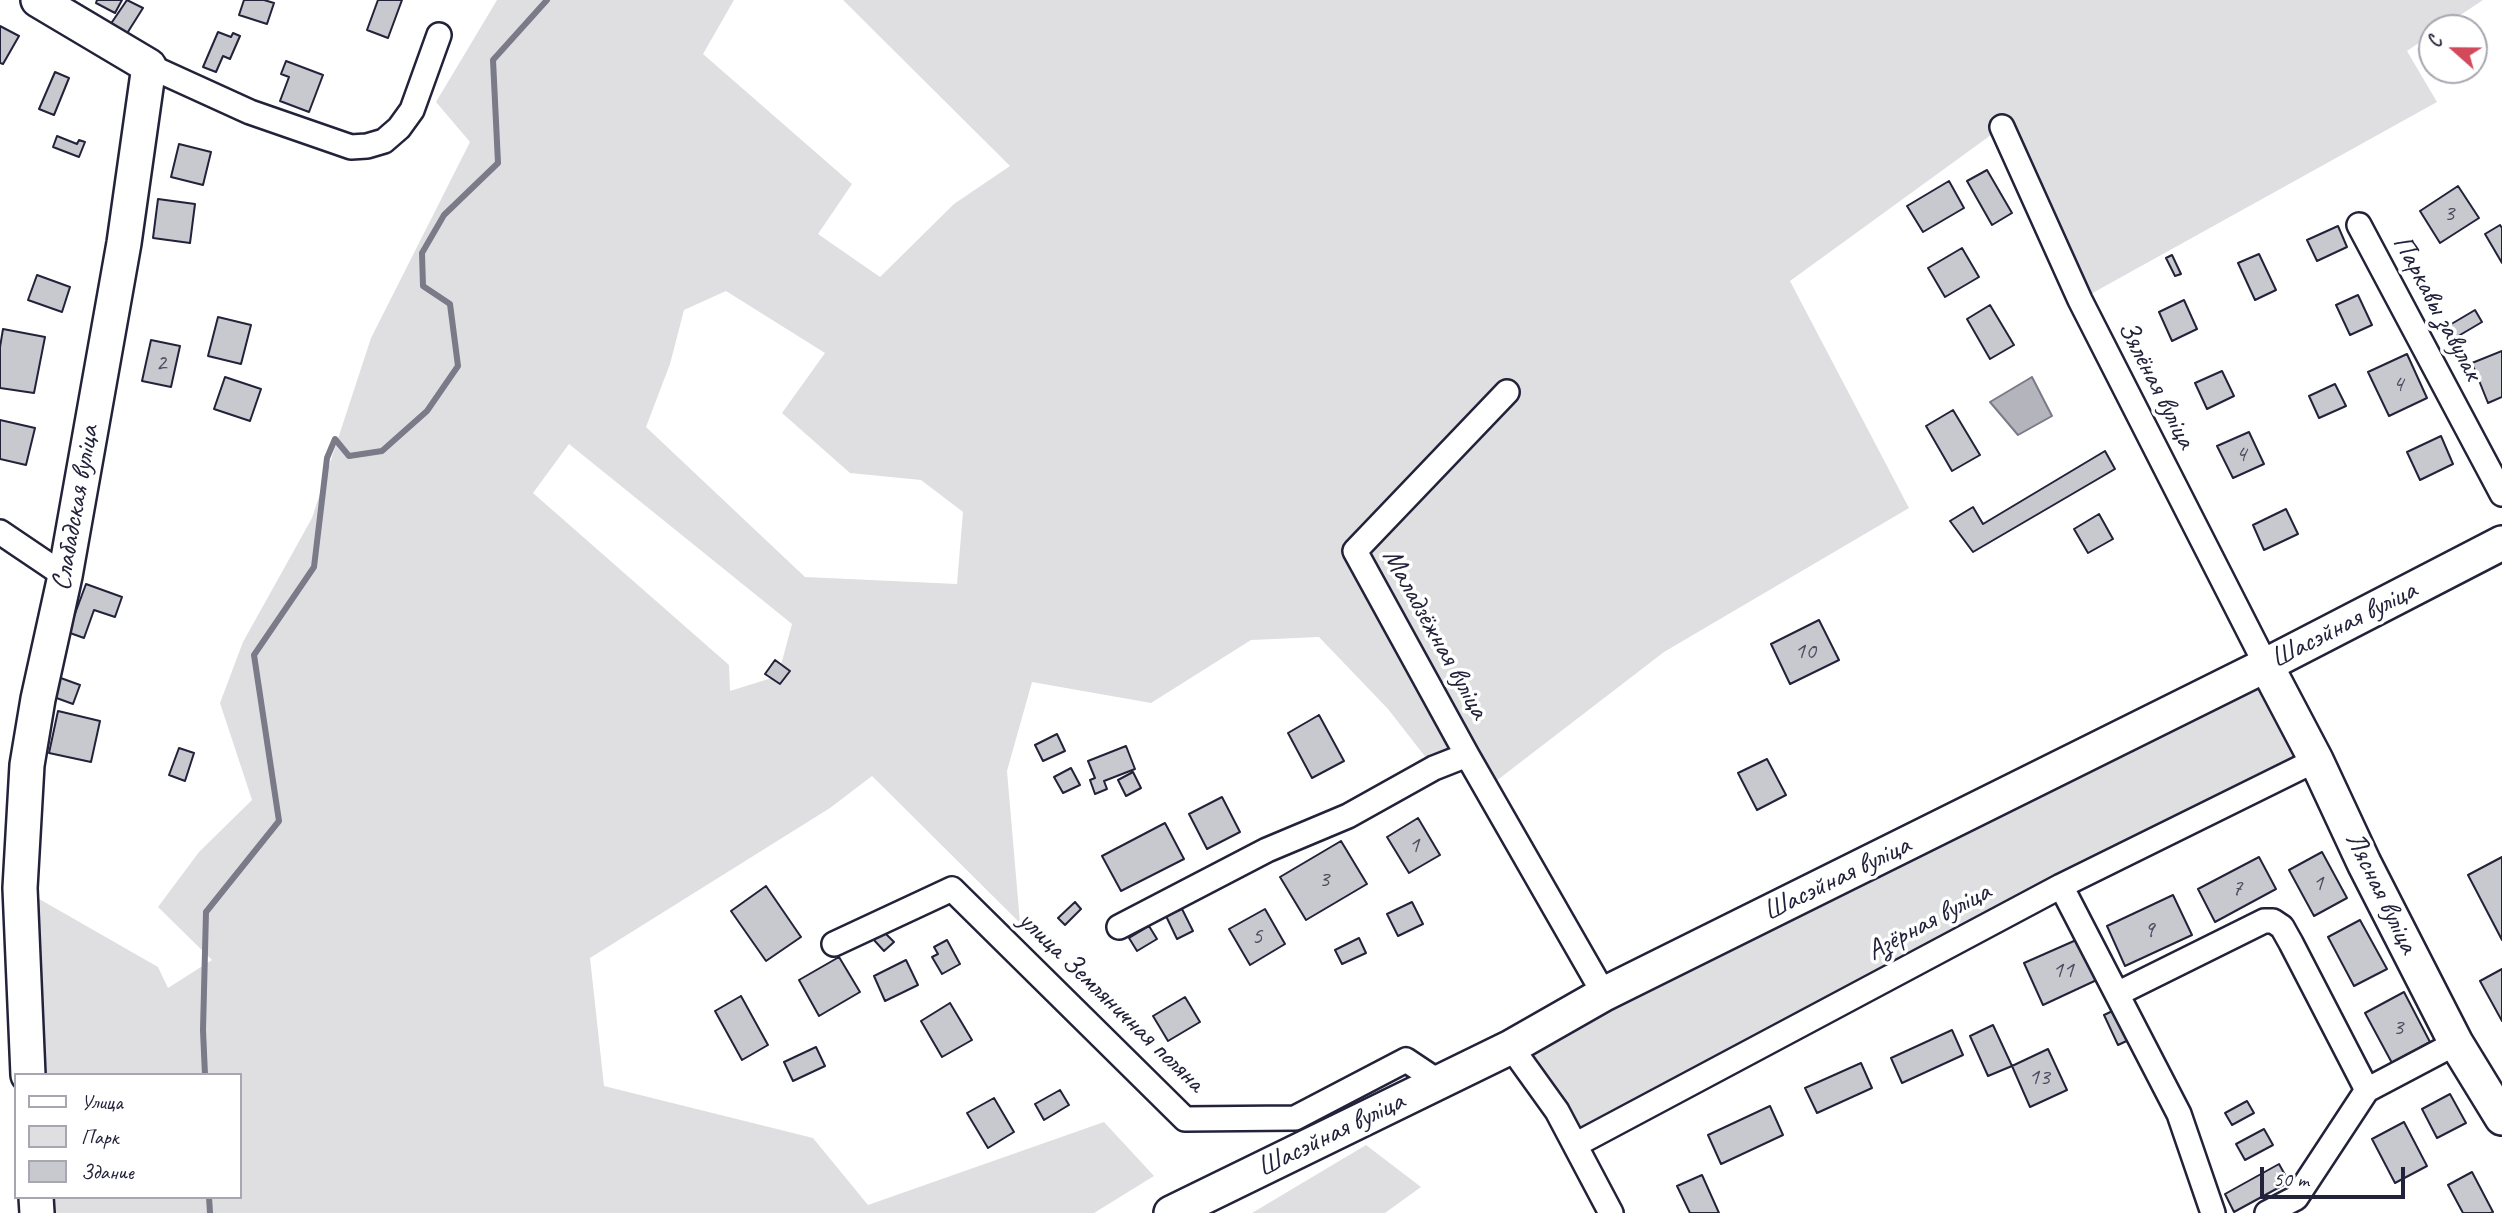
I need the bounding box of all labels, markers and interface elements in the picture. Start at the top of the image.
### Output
north arrow [2418,14,2488,84]
text: С [2422,34,2448,51]
house number: 3 [2444,200,2454,228]
street label: Паркавы завулак [2385,230,2489,386]
street label: Зялёная вуліца [2110,316,2202,454]
house number: 2 [156,350,166,378]
house number: 4 [2393,371,2403,399]
street label: Слабадская вуліца [45,423,107,593]
house number: 4 [2236,441,2246,469]
street label: Маладзёжная вуліца [1374,543,1496,725]
street label: Шасэйная вуліца [2265,574,2423,676]
house number: 10 [1794,638,1816,666]
street label: Лясная вуліца [2337,827,2425,959]
street label: Шасэйная вуліца [1758,829,1916,929]
house number: 1 [1409,832,1419,860]
house number: 3 [1319,866,1329,894]
house number: 1 [2313,870,2323,898]
street label: Азёрная вуліца [1861,875,1997,969]
house number: 7 [2232,875,2242,903]
street label: улица Земляничная поляна [1011,904,1211,1100]
house number: 9 [2144,917,2154,945]
house number: 5 [1252,923,1262,951]
house number: 11 [2052,957,2074,985]
house number: 3 [2393,1014,2403,1042]
house number: 13 [2028,1064,2050,1092]
legend [14,1073,242,1199]
street label: Шасэйная вуліца [1252,1085,1410,1185]
text: Улица [81,1089,123,1115]
text: Парк [81,1124,118,1150]
scale bar [2264,1154,2409,1198]
text: Здание [81,1159,134,1185]
text: 50 m [2273,1166,2309,1192]

